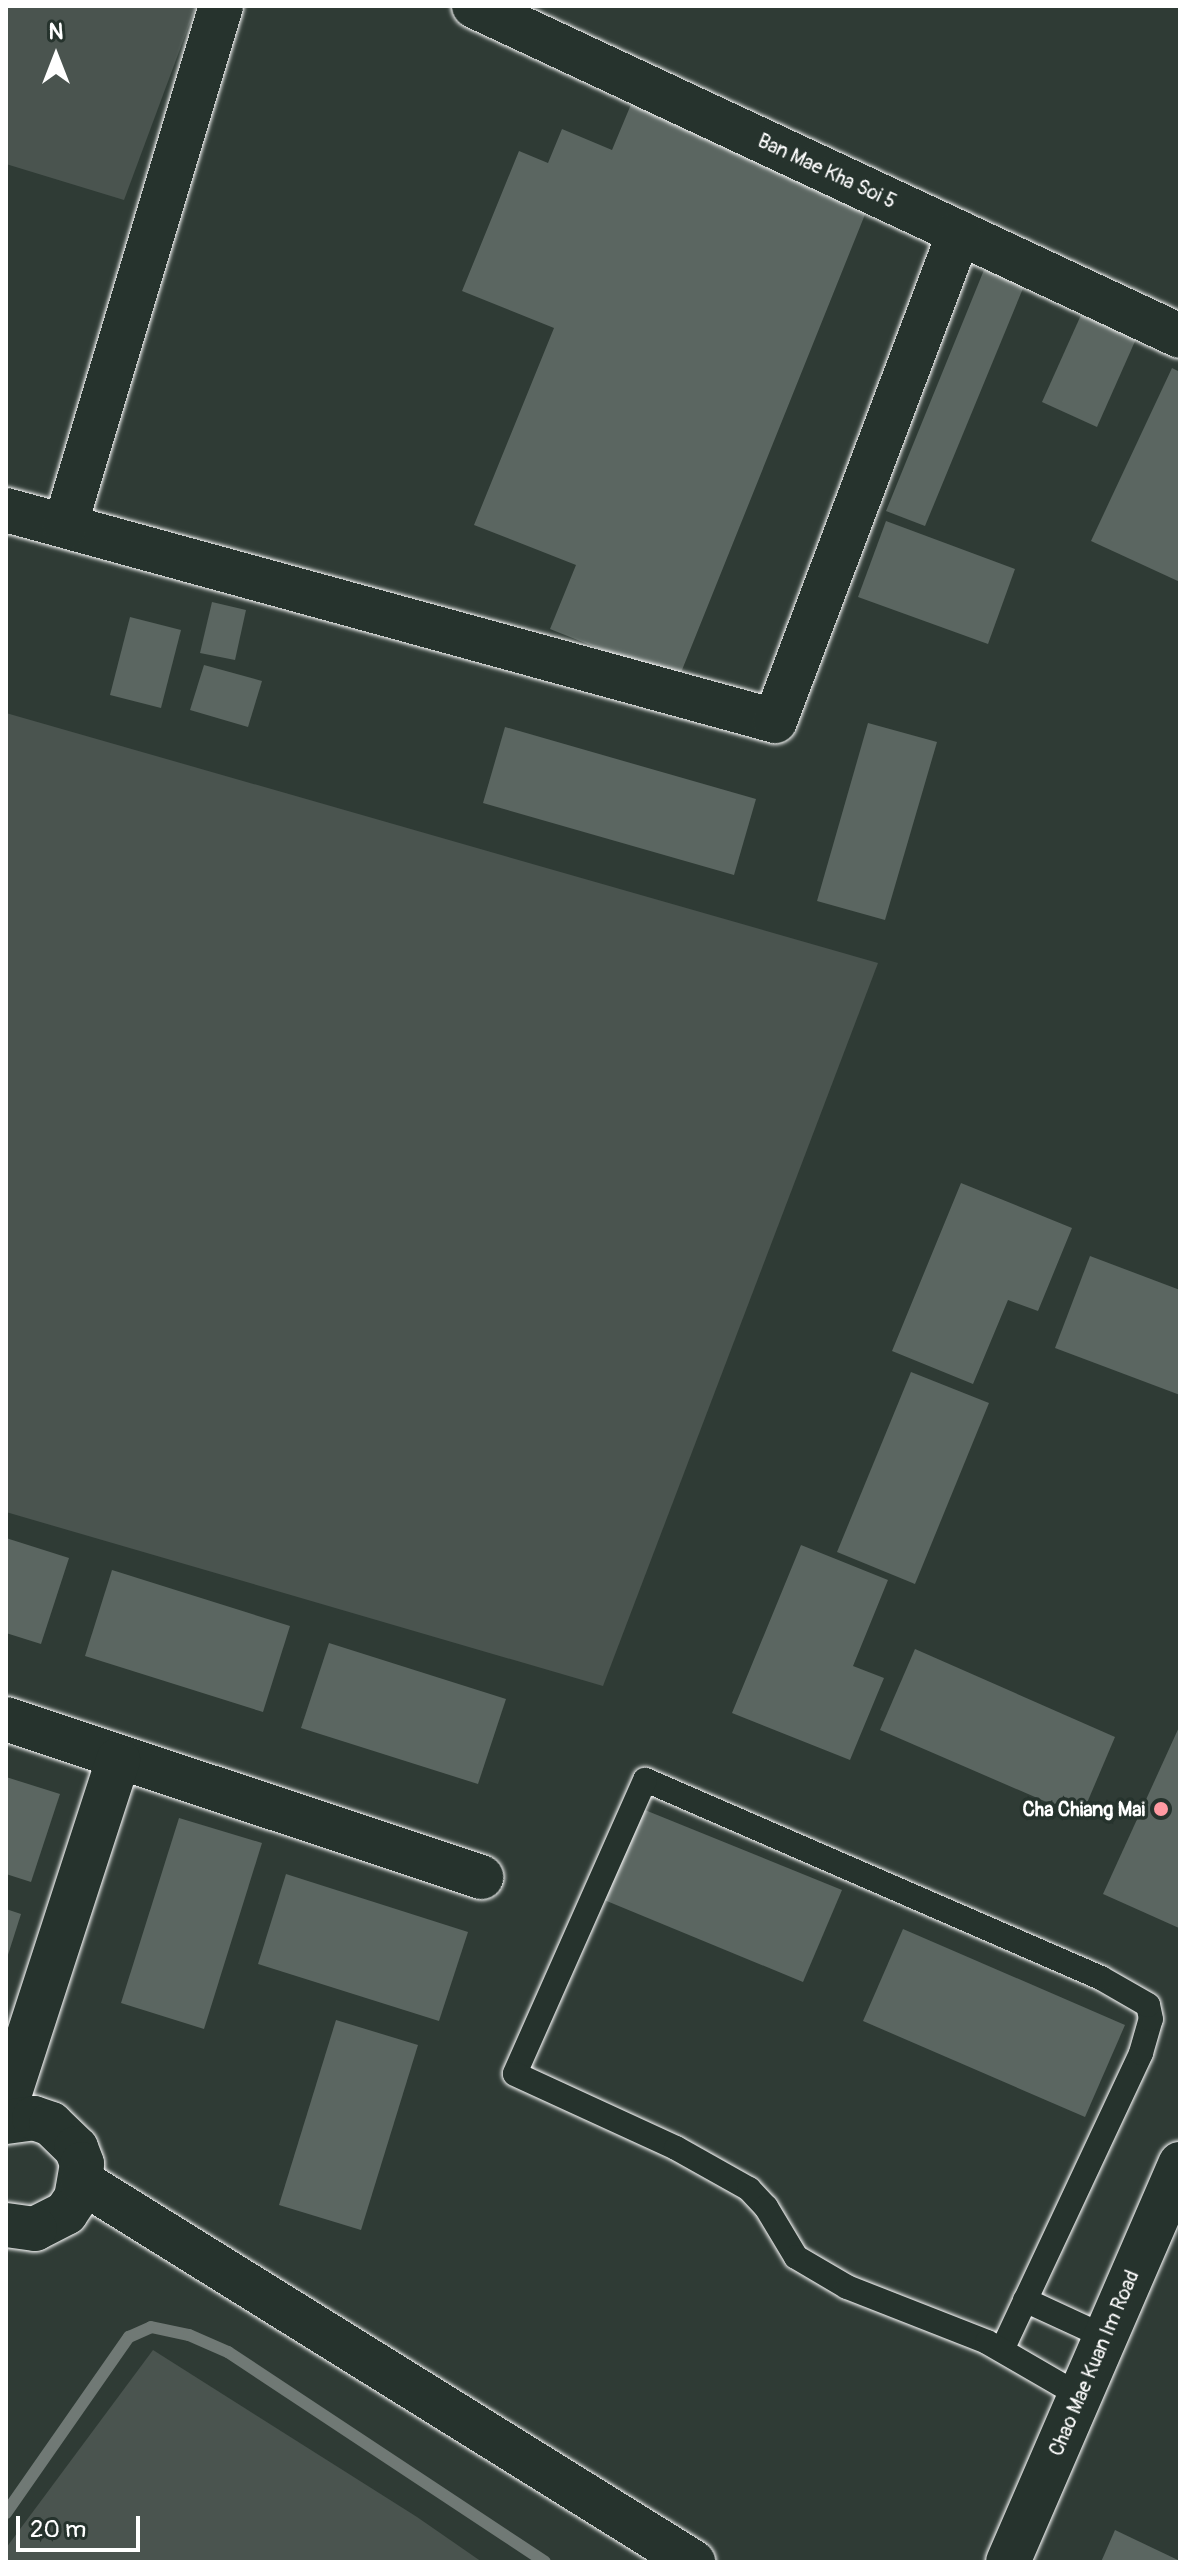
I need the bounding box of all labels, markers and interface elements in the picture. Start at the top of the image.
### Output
north arrow [16,16,96,96]
text: N [49,18,63,46]
street label: Ban Mae Kha Soi 5 [754,128,900,214]
place label: Cha Chiang Mai [1022,1797,1145,1821]
marker: Cha Chiang Mai [1152,1800,1170,1818]
street label: Chao Mae Kuan Im Road [1044,2266,1144,2460]
scale bar [20,2500,144,2550]
text: 20 m [30,2515,86,2544]

